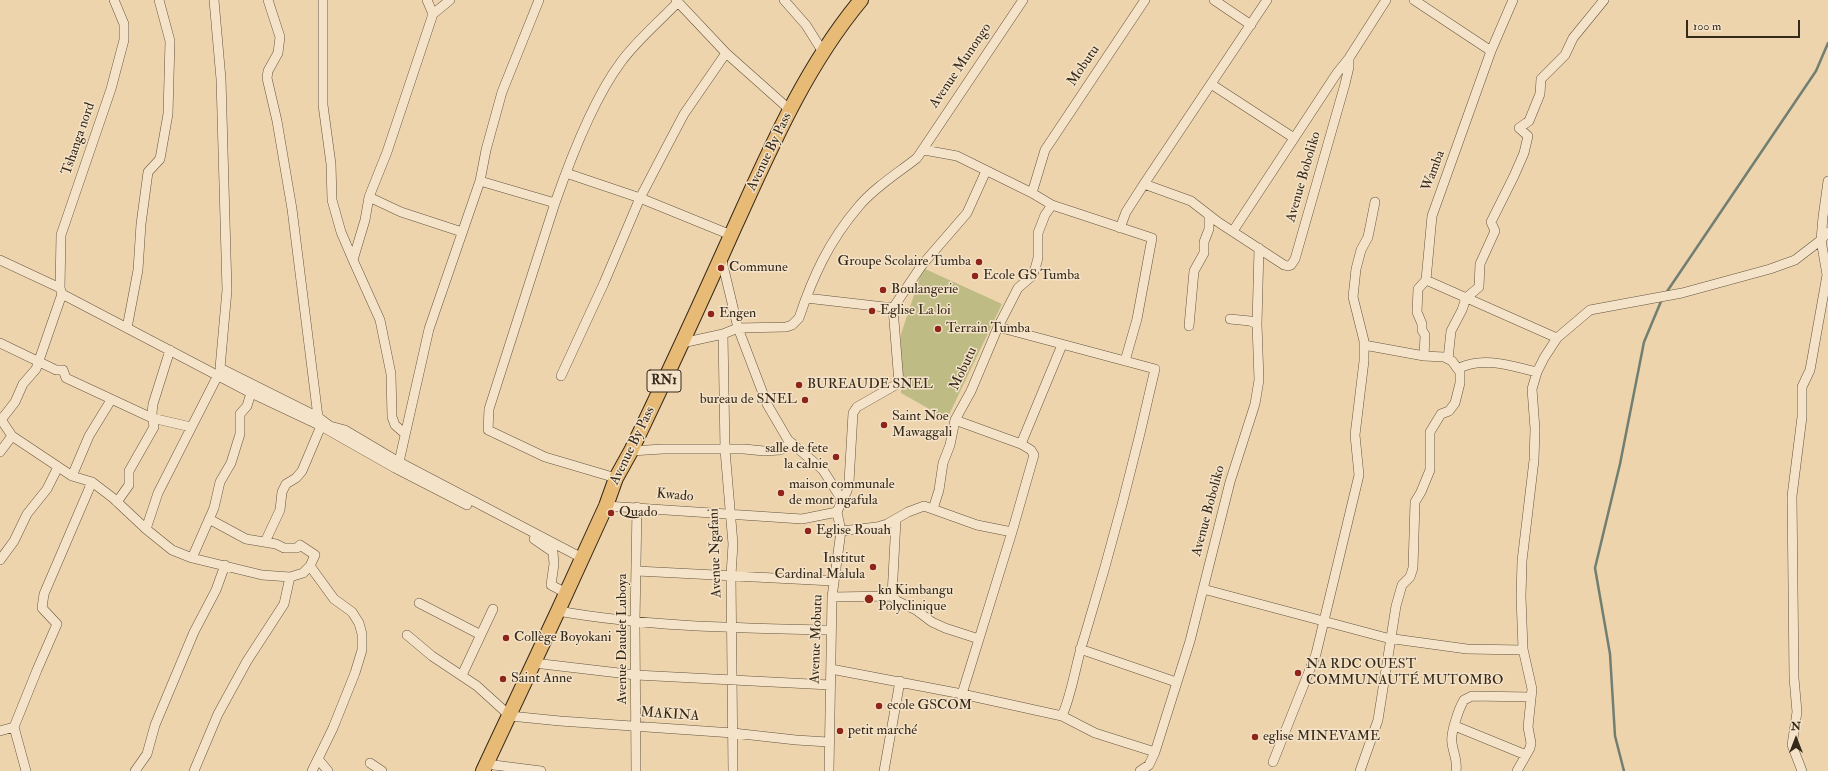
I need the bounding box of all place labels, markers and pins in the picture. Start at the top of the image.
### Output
place label: Groupe Scolaire Tumba [838,254,971,270]
marker: Groupe Scolaire Tumba [974,257,984,267]
place label: Commune [729,260,788,276]
marker: Commune [716,263,726,273]
place label: Ecole GS Tumba [983,268,1080,284]
marker: Ecole GS Tumba [970,271,980,281]
place label: Boulangerie [891,282,958,298]
marker: Boulangerie [878,285,888,295]
place label: Eglise La loi [880,303,951,319]
place label: Engen [719,306,756,322]
marker: Eglise La loi [867,306,877,316]
marker: Engen [706,309,716,319]
place label: Terrain Tumba [946,321,1030,337]
marker: Terrain Tumba [933,324,943,334]
place label: BUREAUDE SNEL [807,377,933,393]
marker: BUREAUDE SNEL [794,380,804,390]
place label: bureau de SNEL [700,392,797,408]
marker: bureau de SNEL [800,395,810,405]
place label: Saint Noe Mawaggali [892,409,952,442]
marker: Saint Noe Mawaggali [879,420,889,430]
place label: salle de fete la calnie [765,441,828,474]
marker: salle de fete la calnie [831,452,841,462]
place label: maison communale de mont ngafula [789,477,895,510]
marker: maison communale de mont ngafula [776,488,786,498]
place label: Quado [619,505,657,521]
marker: Quado [606,508,616,518]
place label: Eglise Rouah [816,523,891,539]
marker: Eglise Rouah [803,526,813,536]
place label: Institut Cardinal Malula [774,551,865,584]
marker: Institut Cardinal Malula [868,562,878,572]
place label: kn Kimbangu Polyclinique [878,583,953,616]
marker: kn Kimbangu Polyclinique [863,593,875,605]
place label: Collège Boyokani [514,630,611,646]
marker: Collège Boyokani [501,633,511,643]
place label: NA RDC OUEST COMMUNAUTÉ MUTOMBO [1306,657,1503,690]
marker: NA RDC OUEST COMMUNAUTÉ MUTOMBO [1293,668,1303,678]
place label: Saint Anne [511,671,572,687]
marker: Saint Anne [498,674,508,684]
place label: ecole GSCOM [887,698,972,714]
marker: ecole GSCOM [874,701,884,711]
place label: petit marché [848,723,917,739]
marker: petit marché [835,726,845,736]
place label: eglise MINEVAME [1263,729,1380,745]
marker: eglise MINEVAME [1250,732,1260,742]

